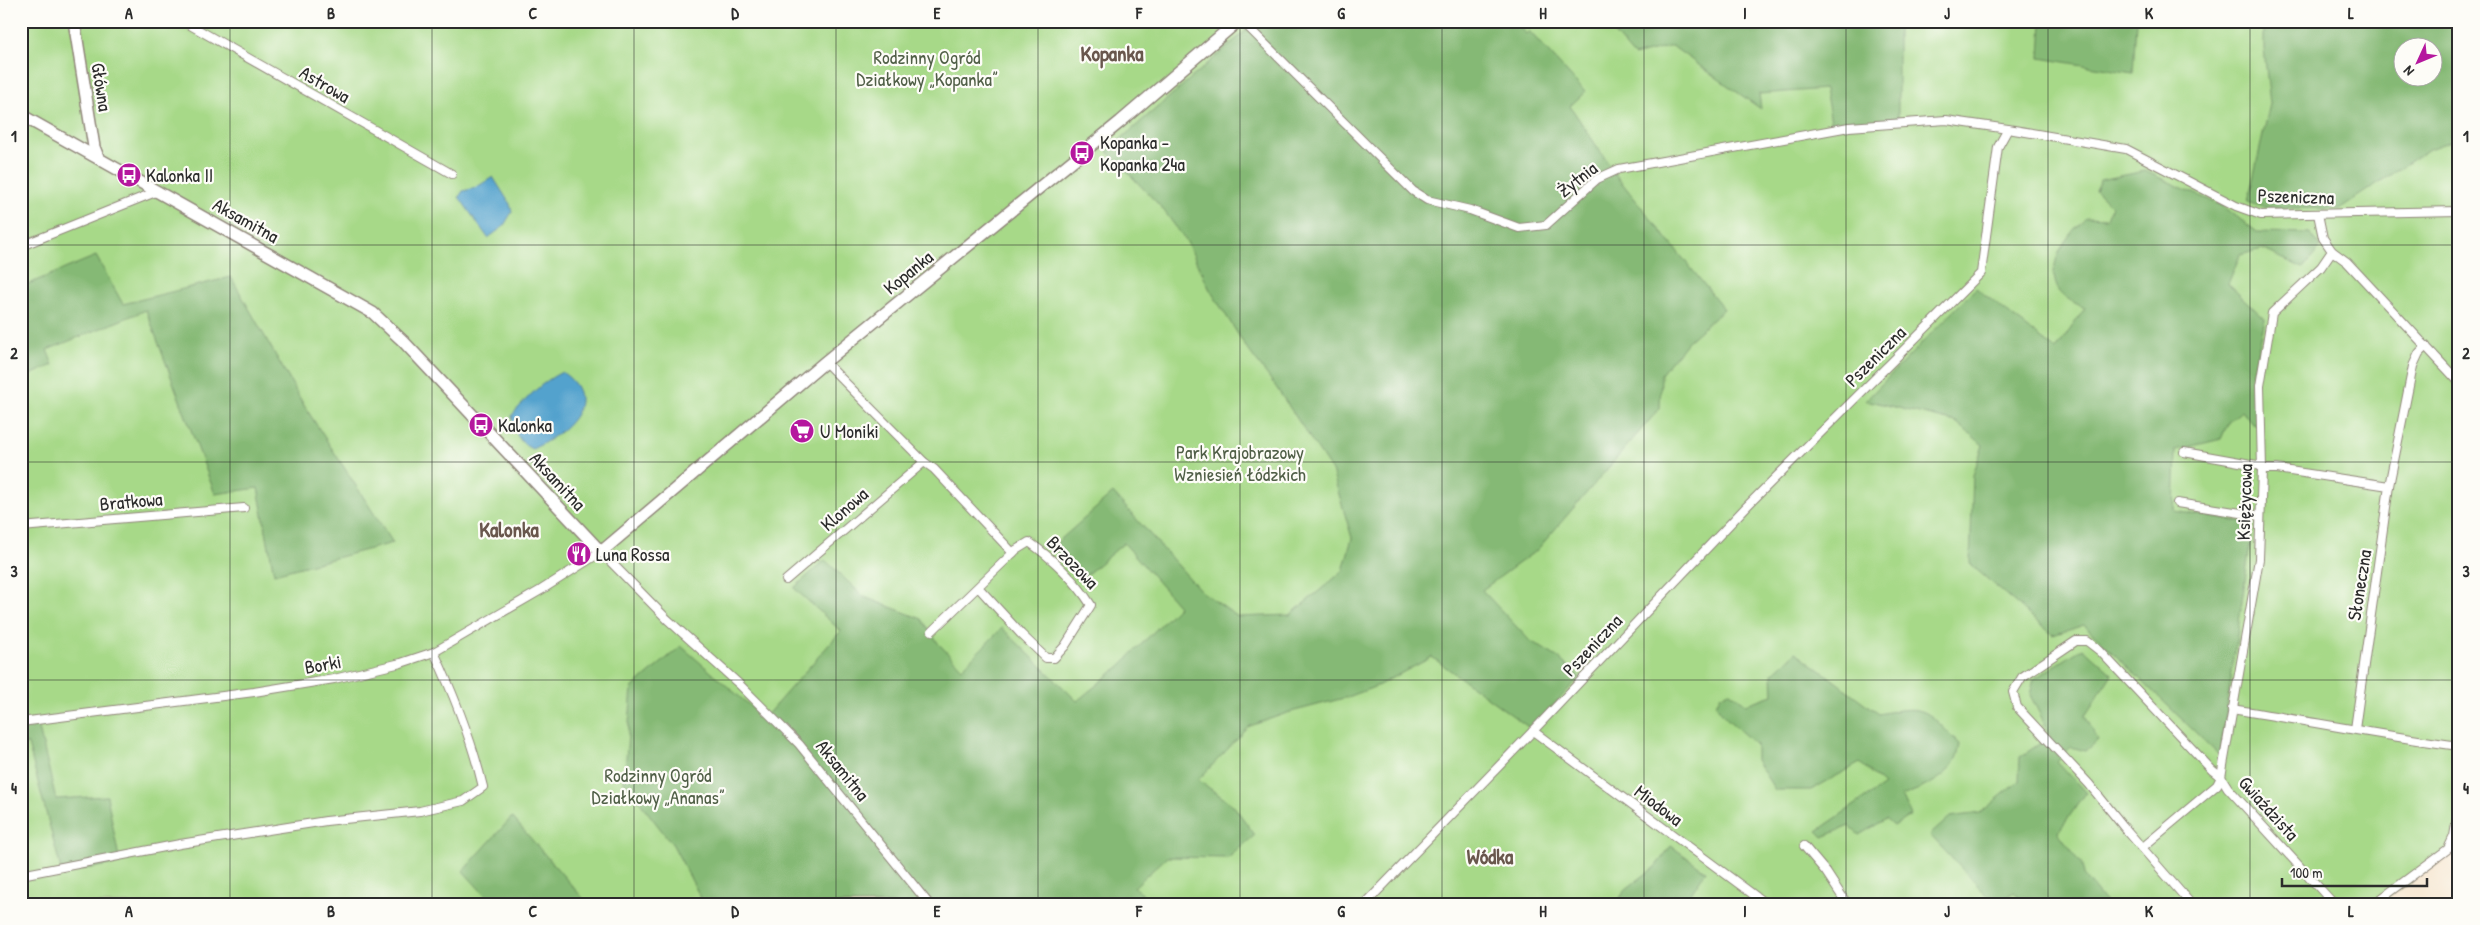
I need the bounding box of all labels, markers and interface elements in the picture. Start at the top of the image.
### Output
text: A [125,2,133,24]
text: B [327,2,335,24]
text: C [529,2,538,24]
text: D [731,2,739,24]
text: E [933,2,941,24]
text: F [1135,2,1143,24]
text: G [1337,2,1345,24]
text: H [1539,2,1547,24]
text: I [1743,2,1747,24]
text: J [1944,2,1950,24]
text: K [2145,2,2154,24]
text: L [2348,2,2354,24]
north arrow [2392,38,2442,88]
district label: Kopanka [1080,39,1144,69]
park label: Rodzinny Ogród Działkowy „Kopanka” [856,44,998,92]
street label: Astrowa [295,59,356,109]
street label: Główna [85,61,119,114]
text: N [2398,62,2418,81]
text: 1 [11,125,17,147]
text: 1 [2463,125,2469,147]
place label: Kopanka - Kopanka 24a [1100,129,1185,177]
bus stop icon: Kopanka - Kopanka 24a [1069,140,1095,166]
street label: Żytnia [1551,155,1603,203]
bus stop icon: Kalonka II [116,162,142,188]
place label: Kalonka II [146,162,213,188]
street label: Pszeniczna [2257,182,2335,210]
street label: Aksamitna [208,191,284,249]
street label: Kopanka [878,244,939,300]
street label: Pszeniczna [1839,319,1912,392]
text: 2 [10,342,18,364]
text: 2 [2462,342,2470,364]
bus stop icon: Kalonka [468,412,494,438]
place label: Kalonka [498,412,553,438]
supermarket icon: U Moniki [789,418,815,444]
place label: U Moniki [820,418,879,444]
park label: Park Krajobrazowy Wzniesień Łódzkich [1174,439,1306,487]
street label: Aksamitna [524,446,592,516]
street label: Księżycowa [2230,463,2258,541]
street label: Klonowa [815,481,874,537]
street label: Bratkowa [99,485,164,517]
district label: Kalonka [479,515,540,544]
street label: Brzozowa [1041,530,1105,595]
restaurant icon: Luna Rossa [566,541,592,567]
place label: Luna Rossa [596,541,670,567]
street label: Słoneczna [2341,547,2378,622]
text: 3 [10,560,18,582]
text: 3 [2462,560,2470,582]
street label: Pszeniczna [1556,608,1628,682]
street label: Borki [303,648,343,680]
street label: Aksamitna [810,734,876,806]
park label: Rodzinny Ogród Działkowy „Ananas” [592,762,725,810]
street label: Gwiaździsta [2233,770,2305,846]
text: 4 [11,777,17,799]
text: 4 [2463,777,2469,799]
street label: Miodowa [1629,778,1689,832]
district label: Wódka [1467,842,1514,871]
scale bar [2282,855,2428,887]
text: 100 m [2290,862,2323,883]
text: A [125,900,133,922]
text: B [327,900,335,922]
text: C [529,900,538,922]
text: D [731,900,739,922]
text: E [933,900,941,922]
text: F [1135,900,1143,922]
text: G [1337,900,1345,922]
text: H [1539,900,1547,922]
text: I [1743,900,1747,922]
text: J [1944,900,1950,922]
text: K [2145,900,2154,922]
text: L [2348,900,2354,922]

